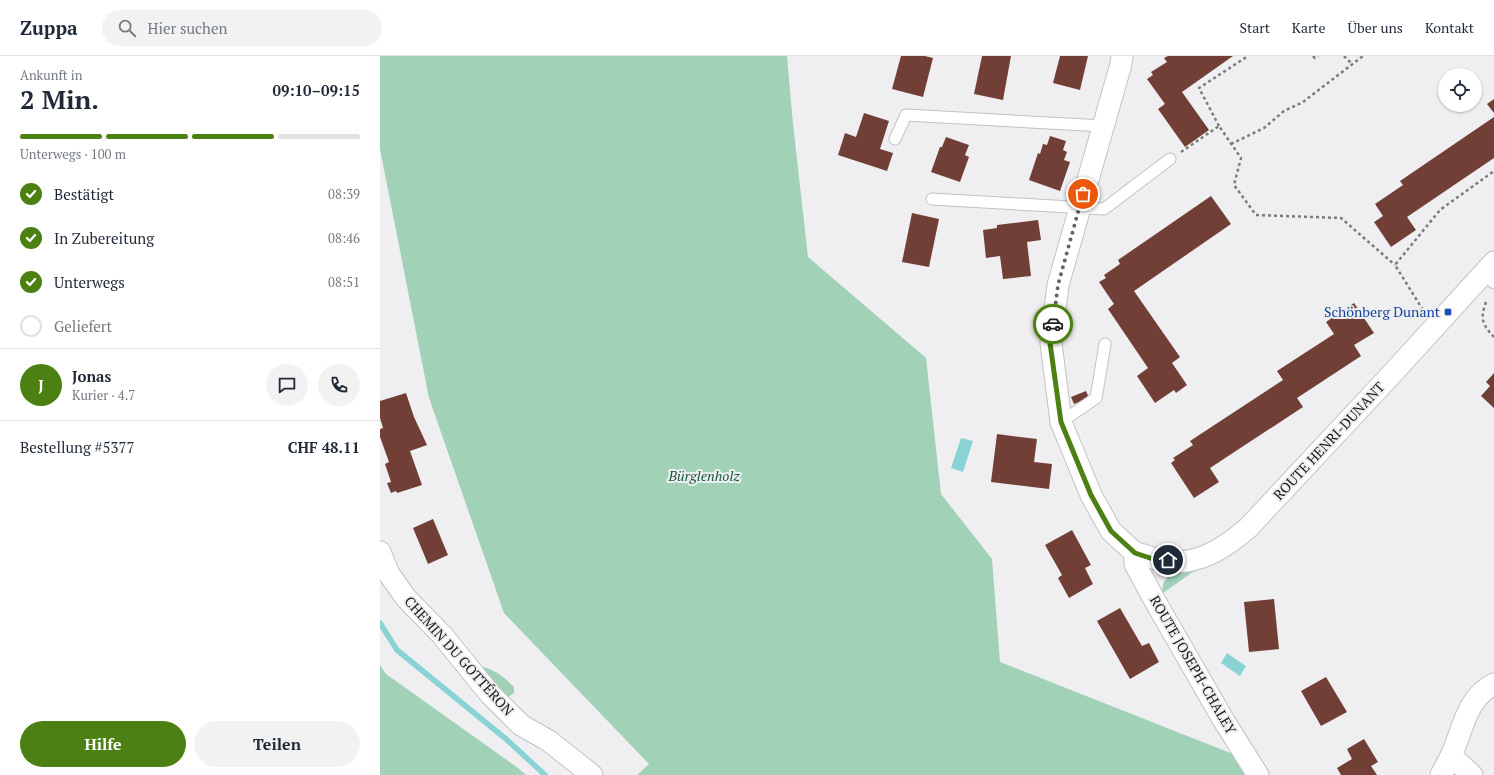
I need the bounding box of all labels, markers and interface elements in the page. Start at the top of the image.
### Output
search box [102,10,382,46]
text: Zuppa [20,15,78,40]
icon: search [116,17,138,39]
text: Hier suchen [148,18,227,38]
text: Start [1240,18,1270,37]
text: Karte [1292,18,1326,37]
text: Über uns [1348,18,1403,37]
text: Kontakt [1425,18,1474,37]
text: Ankunft in [20,66,82,84]
map controls [1438,68,1482,112]
button: locate [1438,68,1482,112]
text: 09:10–09:15 [273,80,360,100]
text: 2 Min. [20,82,99,116]
text: Unterwegs · 100 m [20,145,126,163]
pin [1066,177,1100,211]
icon: check [20,183,42,205]
icon: bag [1072,183,1094,205]
text: Bestätigt [54,184,114,204]
text: 08:39 [328,185,360,203]
icon: check [20,227,42,249]
text: In Zubereitung [54,228,154,248]
text: 08:46 [328,229,360,247]
icon: check [20,271,42,293]
text: Unterwegs [54,272,125,292]
text: 08:51 [328,273,360,291]
place label: Schönberg Dunant [1324,302,1441,321]
courier [1033,304,1073,344]
marker: Schönberg Dunant [1443,307,1453,317]
icon: car [1042,313,1064,335]
text: Geliefert [54,316,112,336]
button: chat [266,364,308,406]
button: phone [318,364,360,406]
text: Jonas [72,366,111,386]
text: J [38,375,44,395]
street label: ROUTE HENRI-DUNANT [1269,377,1389,504]
text: Kurier · 4.7 [72,386,135,404]
text: Bestellung #5377 [20,437,134,457]
text: CHF 48.11 [288,437,360,457]
park label: Bürglenholz [668,466,740,485]
pin [1151,543,1185,577]
icon: home [1157,549,1179,571]
street label: CHEMIN DU GOTTÉRON [400,592,518,720]
street label: ROUTE JOSEPH-CHALEY [1146,592,1241,738]
button: Hilfe [20,721,186,767]
button: Teilen [194,721,360,767]

